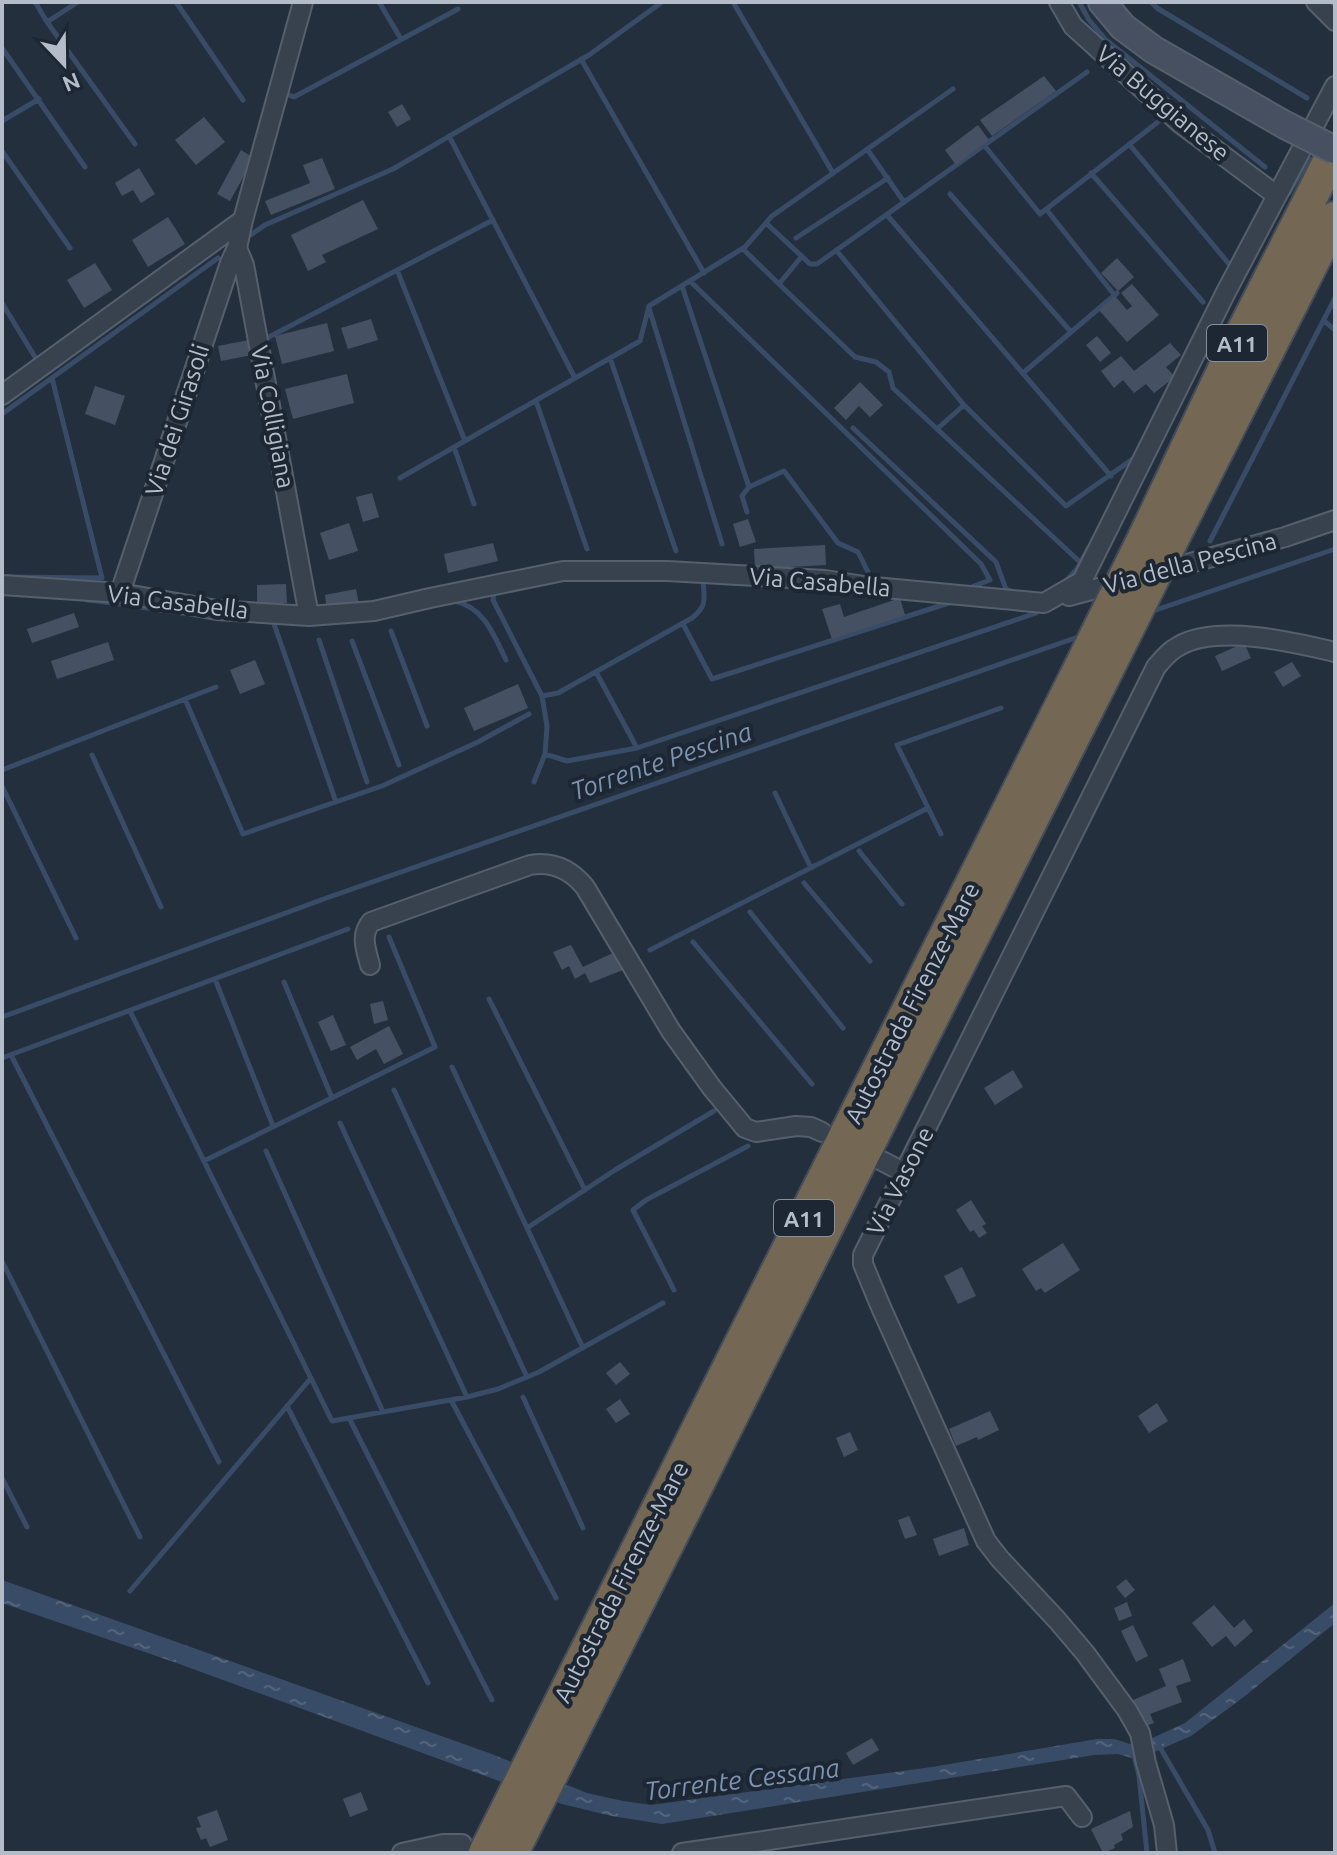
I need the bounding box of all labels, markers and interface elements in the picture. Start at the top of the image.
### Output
north arrow [24,24,104,104]
street label: Via Buggianese [1091,40,1235,166]
text: N [59,68,84,98]
road number: A11 [1207,325,1267,361]
street label: Via dei Girasoli [140,341,214,499]
street label: Via Colligiana [246,343,300,491]
street label: Via della Pescina [1101,527,1279,599]
street label: Via Casabella [748,562,892,602]
street label: Via Casabella [106,580,250,624]
water label: Torrente Pescina [567,716,755,806]
street label: Autostrada Firenze-Mare [839,878,985,1128]
street label: Via Vasone [861,1122,939,1240]
road number: A11 [774,1200,834,1236]
street label: Autostrada Firenze-Mare [548,1457,694,1707]
water label: Torrente Cessana [643,1753,841,1805]

